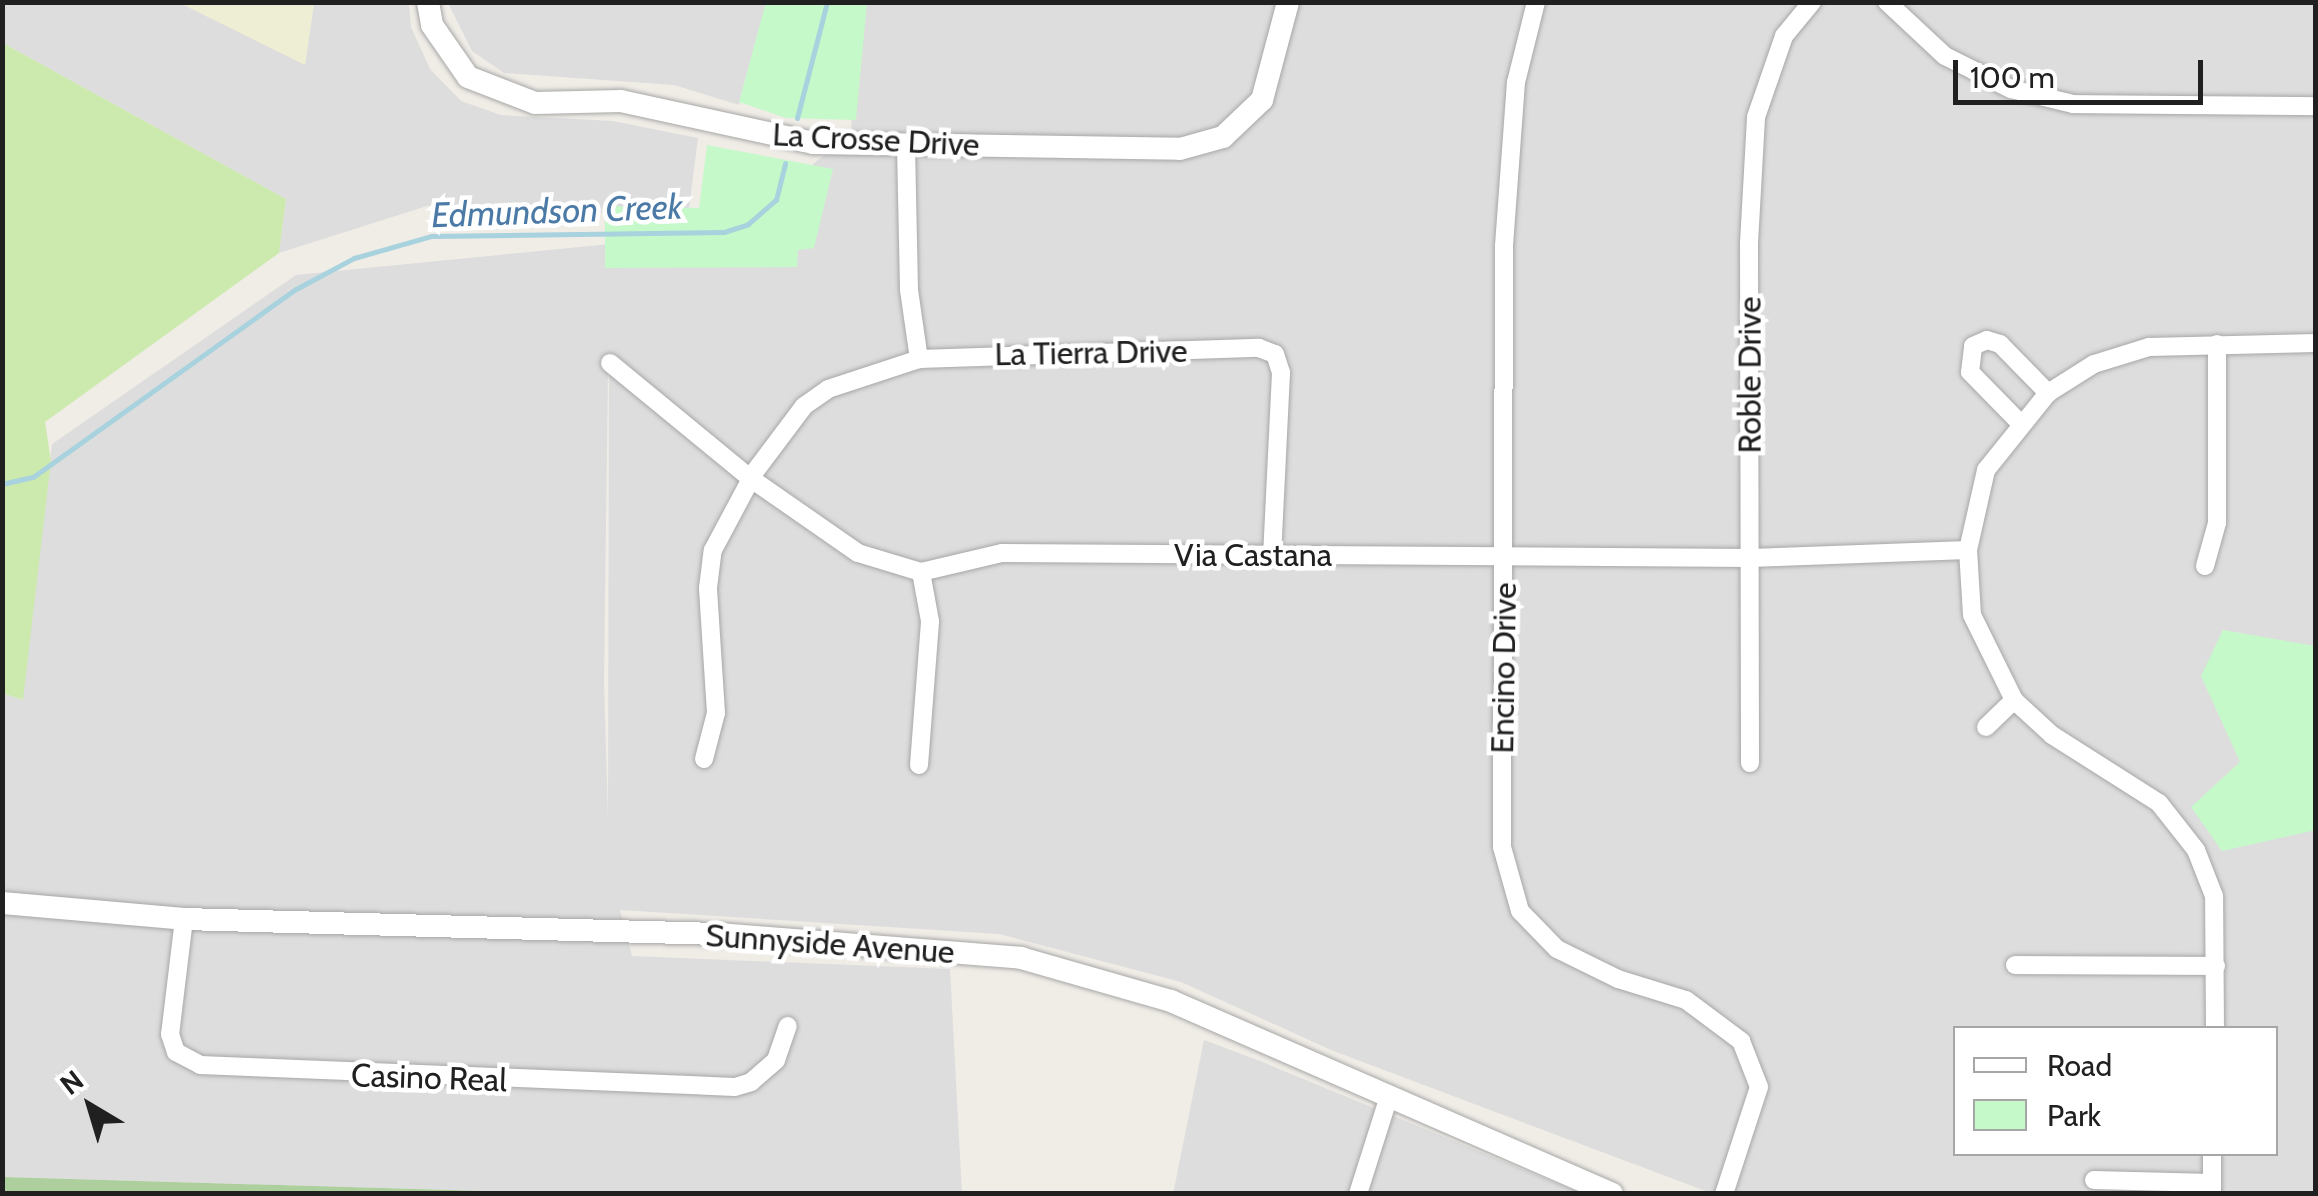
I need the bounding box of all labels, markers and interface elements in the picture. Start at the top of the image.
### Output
scale bar [1958,40,2208,102]
text: 100 m [1970,59,2055,96]
street label: La Crosse Drive [772,115,980,165]
water label: Edmundson Creek [431,186,683,236]
street label: Roble Drive [1731,297,1769,453]
street label: La Tierra Drive [994,332,1188,374]
street label: Via Castana [1174,536,1332,574]
street label: Encino Drive [1483,582,1525,754]
street label: Sunnyside Avenue [704,916,956,972]
legend [1953,1026,2278,1156]
text: Road [2047,1047,2112,1084]
north arrow [40,1056,140,1156]
street label: Casino Real [350,1056,508,1100]
text: N [53,1063,90,1102]
text: Park [2047,1097,2101,1134]

